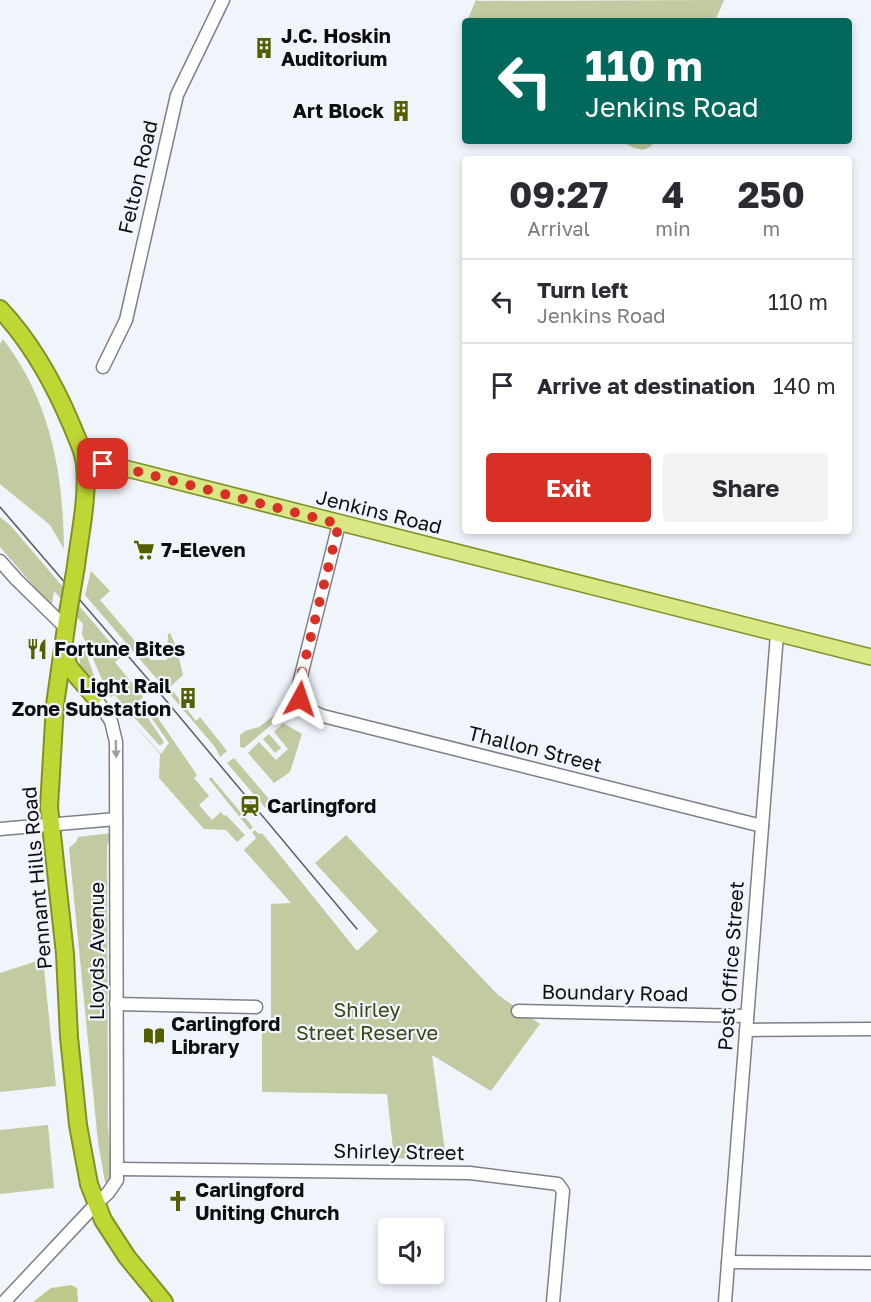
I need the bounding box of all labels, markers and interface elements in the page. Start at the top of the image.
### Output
place label: J.C. Hoskin Auditorium [281,23,391,70]
building icon: J.C. Hoskin Auditorium [252,36,276,60]
text: 110 m [585,40,703,90]
icon: left [486,42,564,120]
text: Jenkins Road [585,91,759,123]
place label: Art Block [293,98,384,122]
building icon: Art Block [389,99,413,123]
street label: Felton Road [112,118,162,236]
text: 09:27 [509,173,608,216]
text: 4 [662,173,684,216]
text: 250 [738,173,805,216]
text: Arrival [527,216,590,240]
text: min [655,216,691,240]
text: m [762,216,780,240]
text: Turn left [537,276,628,303]
icon: left [486,285,519,318]
text: 110 m [768,288,828,315]
text: Jenkins Road [537,303,666,327]
icon: arrive [486,369,519,402]
text: Arrive at destination [537,372,755,399]
text: 140 m [773,372,836,399]
pin [77,438,128,489]
icon: arrive [86,447,119,480]
button: Exit [486,453,651,522]
button: Share [663,453,828,522]
street label: Jenkins Road [314,484,445,538]
place label: 7-Eleven [161,537,245,561]
supermarket icon: 7-Eleven [132,538,156,562]
place label: Fortune Bites [54,636,185,660]
restaurant icon: Fortune Bites [25,637,49,661]
position arrow [268,667,332,731]
place label: Light Rail Zone Substation [12,673,171,720]
building icon: Light Rail Zone Substation [176,686,200,710]
street label: Thallon Street [466,720,605,776]
one-way arrow [111,739,121,758]
street label: Pennant Hills Road [16,786,56,971]
place label: Carlingford [267,793,376,817]
station icon: Carlingford [238,794,262,818]
street label: Post Office Street [712,880,748,1052]
street label: Lloyds Avenue [84,882,108,1020]
street label: Boundary Road [541,979,689,1005]
park label: Shirley Street Reserve [296,997,438,1044]
place label: Carlingford Library [171,1011,280,1058]
library icon: Carlingford Library [142,1024,166,1048]
street label: Shirley Street [333,1138,465,1164]
place label: Carlingford Uniting Church [195,1177,339,1224]
church icon: Carlingford Uniting Church [166,1189,190,1213]
map controls [378,1218,444,1284]
button: sound [378,1218,444,1284]

